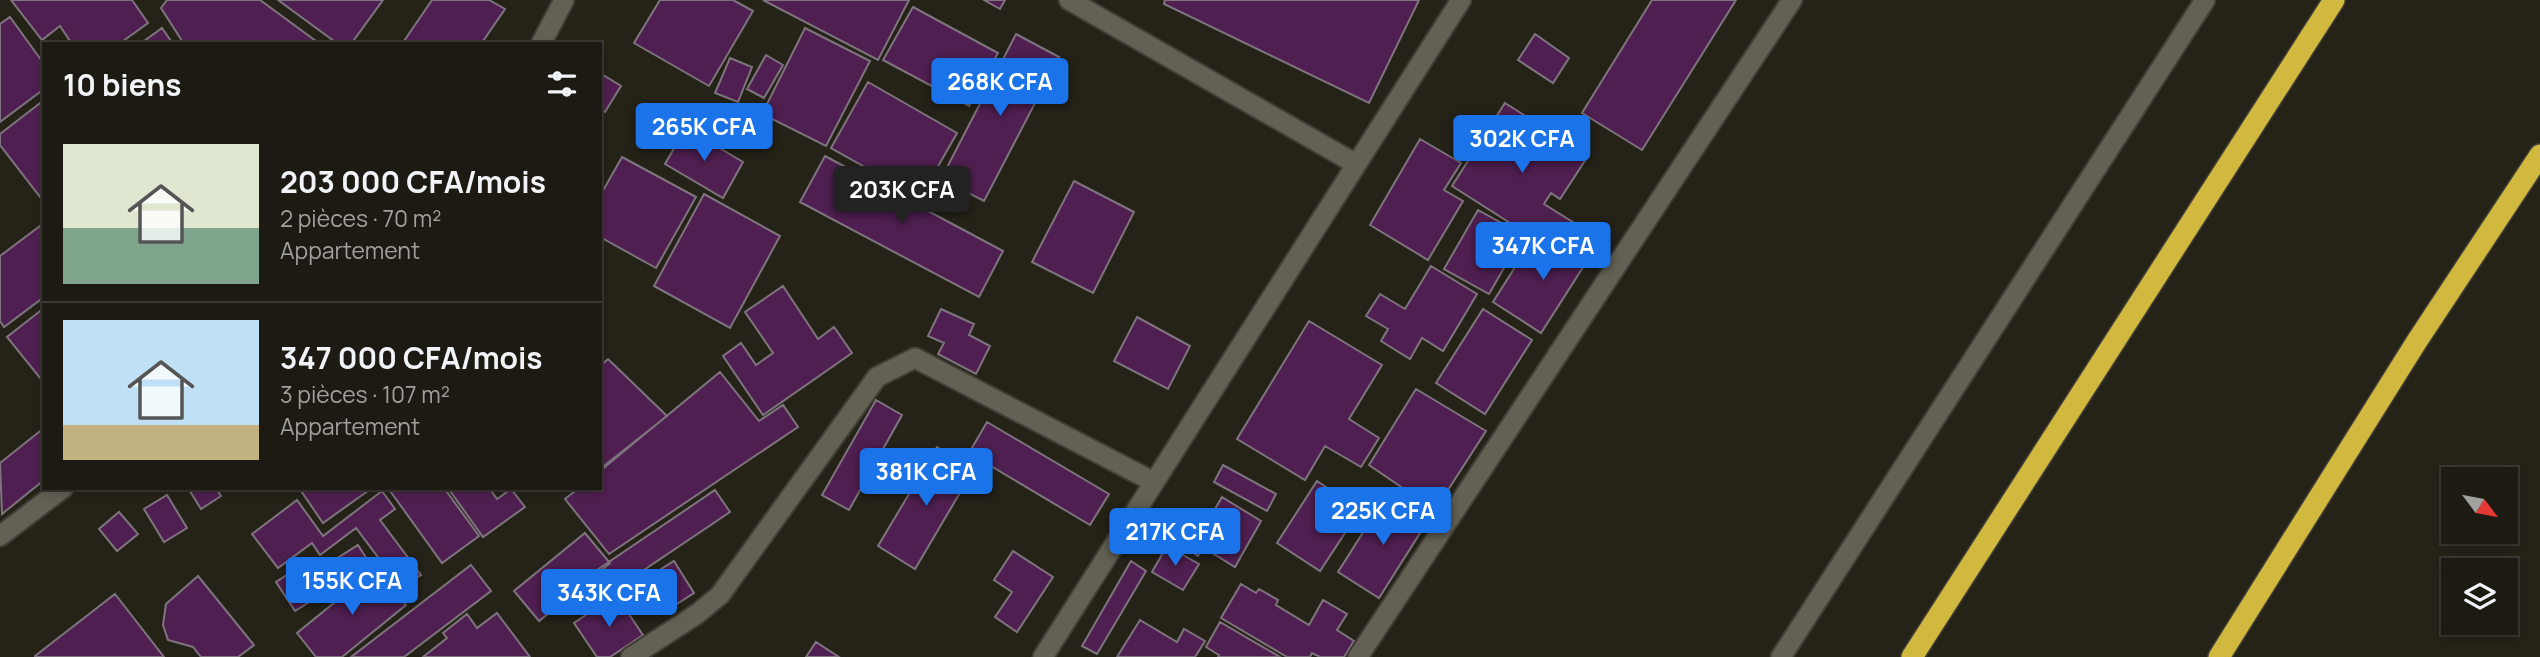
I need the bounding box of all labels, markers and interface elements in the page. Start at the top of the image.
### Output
pin: 268K CFA [928,58,1072,118]
text: 10 biens [63,64,181,105]
icon: filters [543,65,581,103]
text: 268K CFA [947,65,1053,97]
pin: 265K CFA [632,104,776,163]
text: 265K CFA [652,110,756,142]
pin: 302K CFA [1450,116,1594,175]
text: 302K CFA [1469,122,1575,154]
text: 203 000 CFA/mois [280,161,546,202]
pin: 203K CFA [830,166,974,226]
icon: home [119,172,203,256]
text: 203K CFA [849,173,955,205]
text: 2 pièces · 70 m² [280,202,441,234]
pin: 347K CFA [1471,222,1615,282]
text: 347K CFA [1492,229,1594,261]
text: Appartement [280,234,420,266]
text: 347 000 CFA/mois [280,337,543,378]
icon: home [119,348,203,432]
text: 3 pièces · 107 m² [280,378,450,410]
text: Appartement [280,410,420,442]
pin: 381K CFA [854,448,998,508]
text: 381K CFA [876,455,976,487]
north arrow [2441,467,2518,544]
map controls [2441,467,2518,635]
pin: 225K CFA [1311,488,1455,547]
text: 225K CFA [1331,494,1435,526]
pin: 217K CFA [1103,508,1247,568]
text: 217K CFA [1125,515,1225,547]
pin: 155K CFA [280,558,424,617]
button: layers [2441,558,2518,635]
text: 155K CFA [302,564,402,596]
pin: 343K CFA [537,570,681,629]
text: 343K CFA [557,576,661,608]

